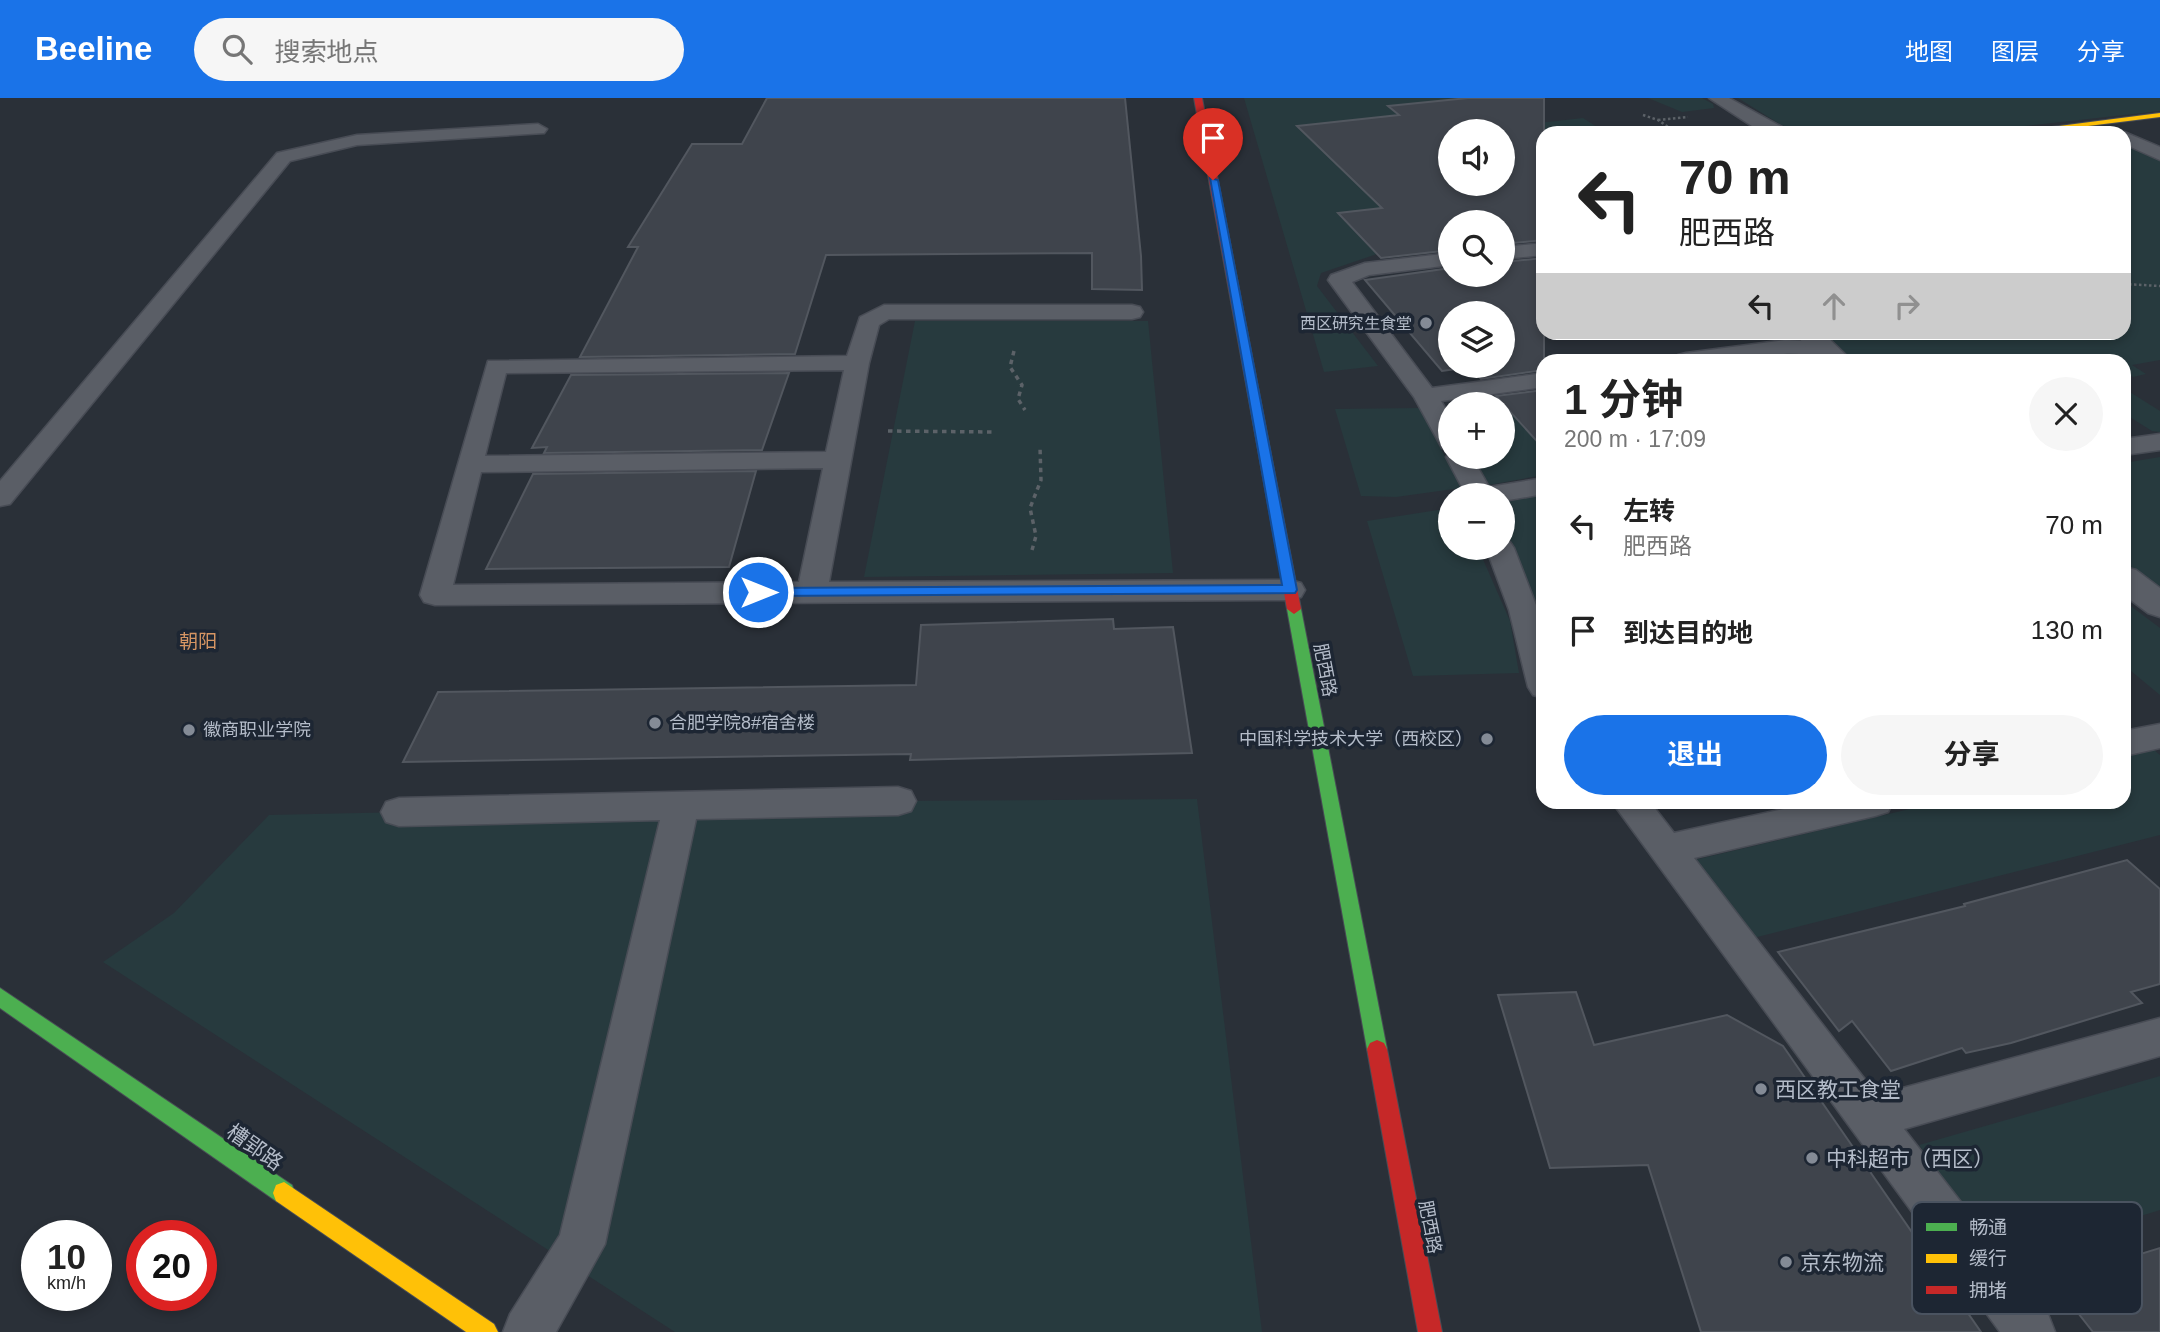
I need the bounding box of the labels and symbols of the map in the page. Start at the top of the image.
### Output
pin [1183,108,1243,180]
place label: 西区研究生食堂 [1300,315,1412,332]
marker: 西区研究生食堂 [1418,315,1434,331]
position arrow [721,555,795,629]
district label: 朝阳 [179,631,217,652]
street label: 肥西路 [1310,642,1340,698]
place label: 合肥学院8#宿舍楼 [669,713,815,733]
marker: 合肥学院8#宿舍楼 [647,715,663,731]
place label: 徽商职业学院 [203,720,311,740]
marker: 徽商职业学院 [181,722,197,738]
place label: 中国科学技术大学（西校区） [1239,729,1473,749]
marker: 中国科学技术大学（西校区） [1479,731,1495,747]
place label: 西区教工食堂 [1775,1078,1901,1101]
marker: 西区教工食堂 [1753,1081,1769,1097]
street label: 槽郢路 [223,1120,287,1174]
place label: 中科超市（西区） [1826,1147,1994,1170]
marker: 中科超市（西区） [1804,1150,1820,1166]
street label: 肥西路 [1415,1199,1445,1255]
legend [1912,1202,2142,1314]
text: 畅通 [1969,1217,2007,1238]
speed limit sign: 20 [126,1220,217,1311]
text: 缓行 [1969,1248,2007,1269]
place label: 京东物流 [1800,1251,1884,1274]
marker: 京东物流 [1778,1254,1794,1270]
text: 拥堵 [1969,1280,2007,1301]

